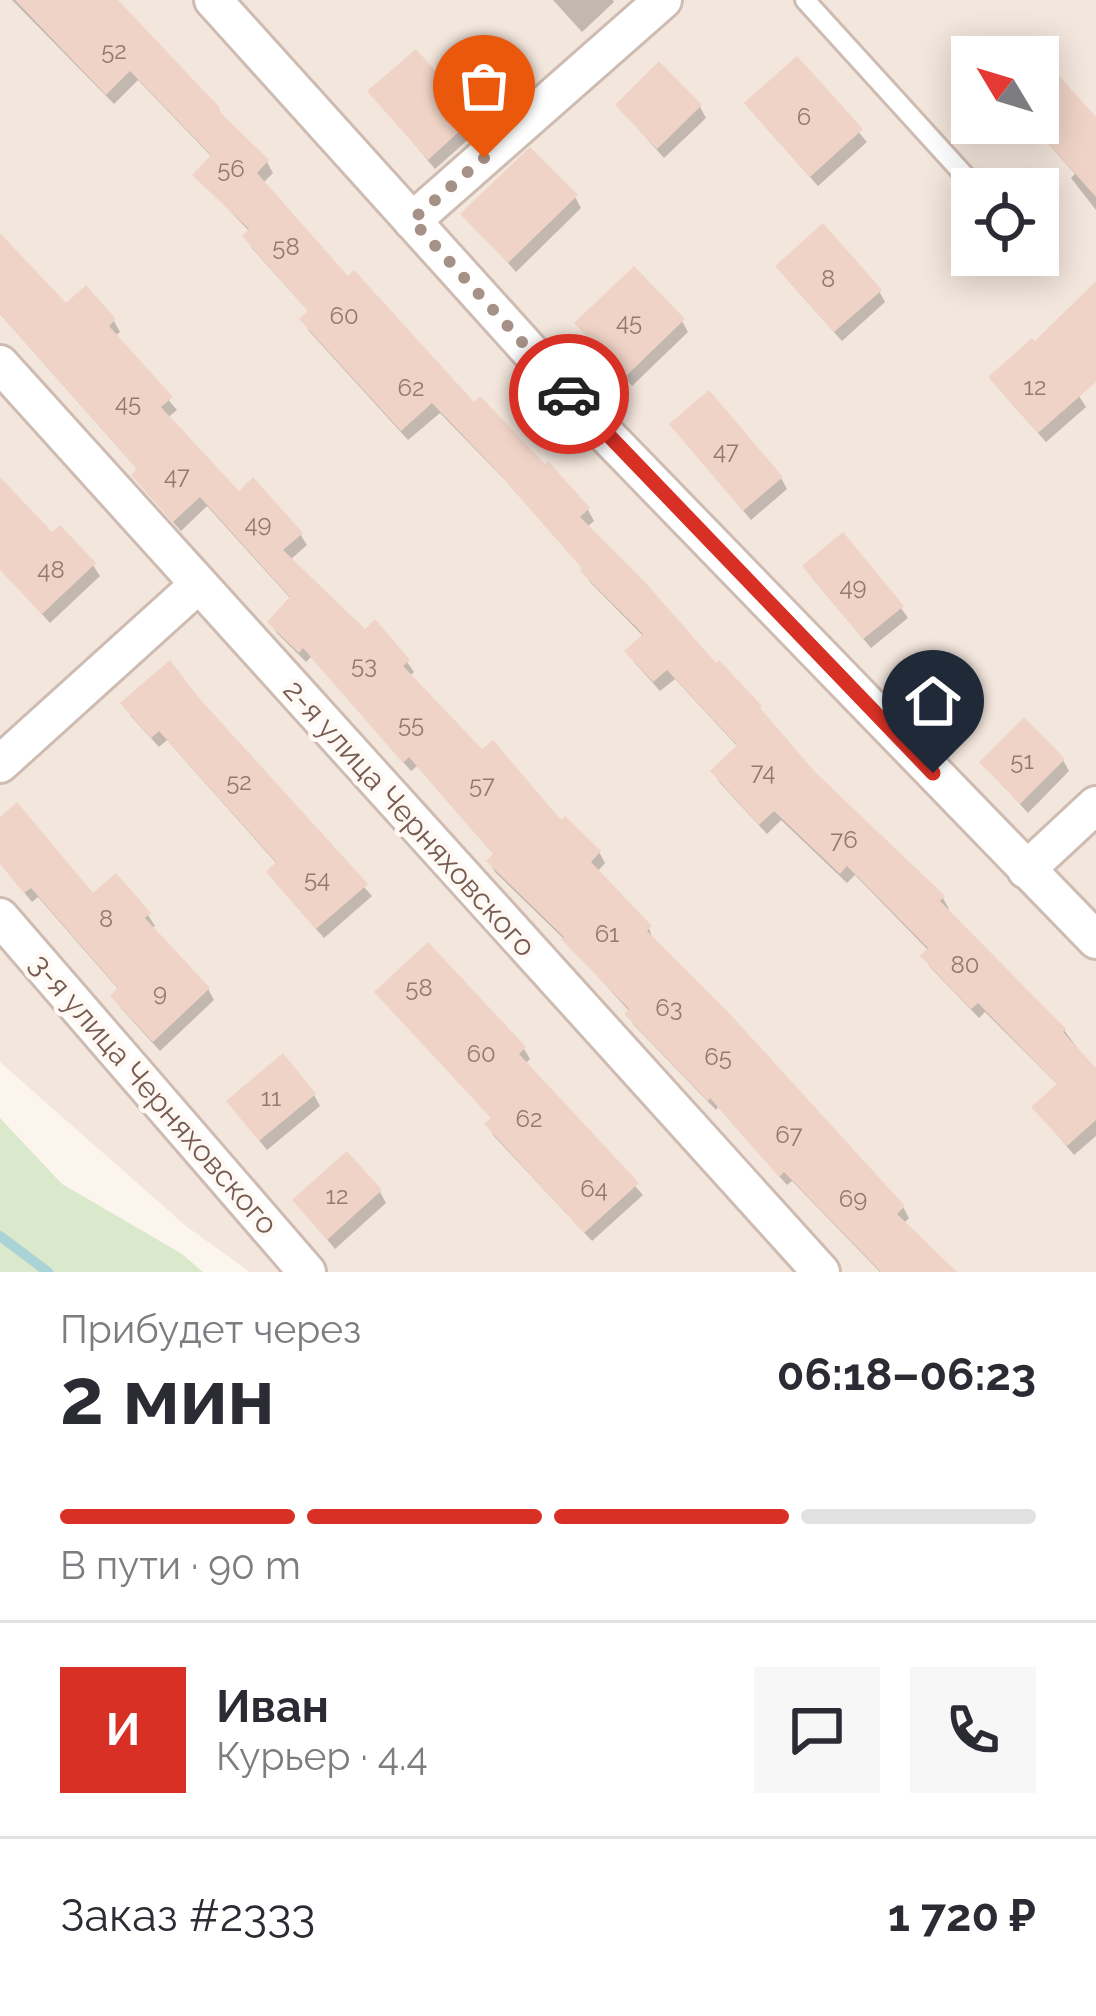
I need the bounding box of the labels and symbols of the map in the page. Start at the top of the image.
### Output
pin [433,35,535,158]
house number: 52 [101,36,127,65]
north arrow [951,36,1059,144]
house number: 6 [797,102,811,131]
house number: 56 [217,154,245,183]
house number: 58 [272,232,300,261]
house number: 8 [821,264,835,293]
house number: 60 [329,301,359,330]
house number: 45 [616,307,642,336]
courier [509,334,629,454]
house number: 12 [1024,372,1046,401]
house number: 62 [398,373,424,402]
house number: 45 [115,388,141,417]
house number: 47 [713,436,739,465]
house number: 47 [164,461,190,490]
house number: 49 [244,509,272,538]
house number: 48 [37,555,65,584]
house number: 49 [839,572,867,601]
house number: 53 [351,650,377,679]
pin [882,650,984,773]
street label: 2-я улица Черняховского [277,673,543,963]
house number: 55 [398,709,424,738]
house number: 51 [1010,746,1034,775]
house number: 74 [751,757,775,786]
house number: 52 [226,767,252,796]
house number: 57 [469,770,495,799]
house number: 76 [830,825,858,854]
house number: 54 [304,864,330,893]
house number: 8 [99,904,113,933]
house number: 61 [595,919,619,948]
street label: 3-я улица Черняховского [23,947,285,1241]
house number: 80 [951,950,979,979]
house number: 58 [405,973,433,1002]
house number: 9 [153,978,167,1007]
house number: 63 [655,993,683,1022]
house number: 60 [466,1039,496,1068]
house number: 65 [704,1042,732,1071]
house number: 11 [261,1083,281,1112]
house number: 62 [516,1104,542,1133]
house number: 67 [775,1120,803,1149]
house number: 64 [580,1174,608,1203]
house number: 12 [326,1181,348,1210]
house number: 69 [839,1184,867,1213]

